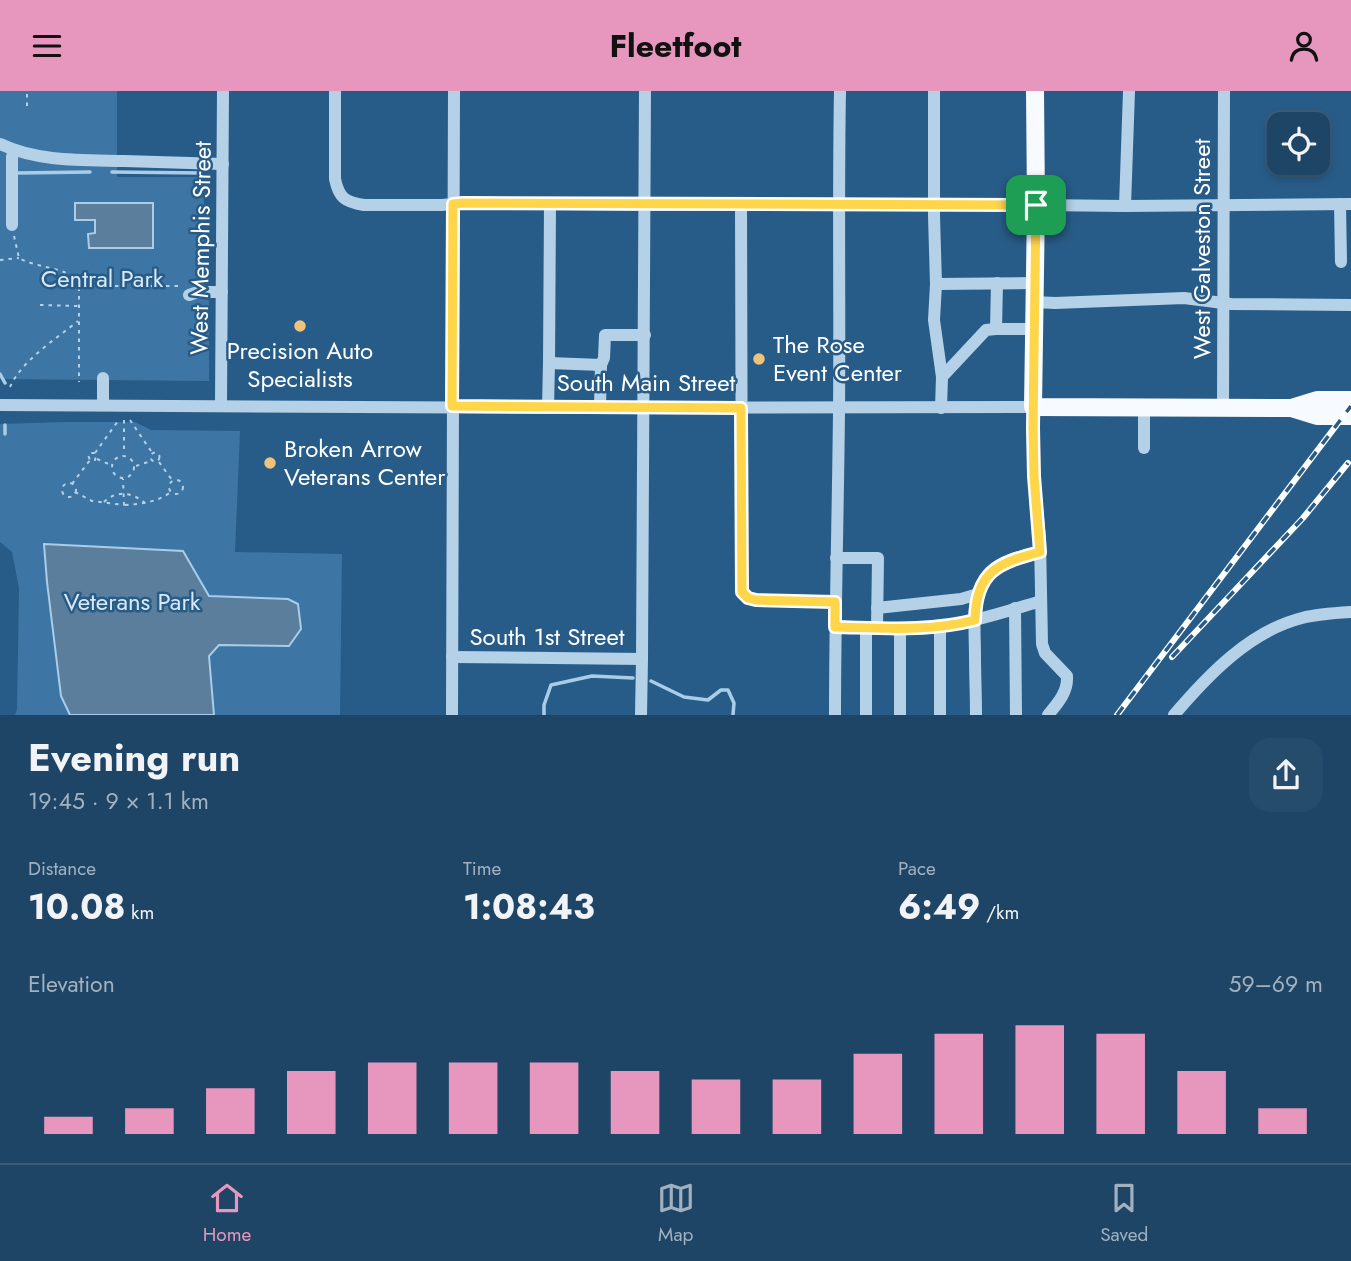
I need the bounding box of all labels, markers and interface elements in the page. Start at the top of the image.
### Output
text: Fleetfoot [609,23,742,69]
icon: menu [28,27,66,65]
icon: person [1285,27,1323,65]
map controls [1267,112,1330,175]
button: locate [1267,112,1330,175]
street label: West Galveston Street [1184,138,1219,359]
street label: West Memphis Street [181,140,220,355]
pin [1006,175,1066,235]
icon: arrive [1017,186,1055,224]
park label: Central Park [41,261,164,296]
marker: Precision Auto Specialists [292,318,308,334]
place label: The Rose Event Center [773,327,903,390]
place label: Precision Auto Specialists [227,333,373,396]
marker: The Rose Event Center [751,351,767,367]
street label: South Main Street [557,365,736,400]
place label: Broken Arrow Veterans Center [284,431,446,494]
marker: Broken Arrow Veterans Center [262,455,278,471]
park label: Veterans Park [64,584,201,619]
street label: South 1st Street [469,619,625,654]
text: Evening run [28,730,240,785]
button: share [1249,738,1323,812]
text: 19:45 · 9 × 1.1 km [28,784,209,818]
text: Distance [28,855,96,882]
text: Time [463,855,501,882]
text: Pace [898,855,936,882]
text: 10.08 [28,882,125,932]
text: 1:08:43 [463,882,595,932]
text: 6:49 [898,882,981,932]
text: km [125,899,154,926]
text: /km [981,899,1019,926]
text: Elevation [28,967,115,1001]
text: 59–69 m [1228,967,1323,1001]
tab: Home [203,1179,251,1248]
tab: Map [657,1179,695,1248]
tab: Saved [1100,1179,1148,1248]

